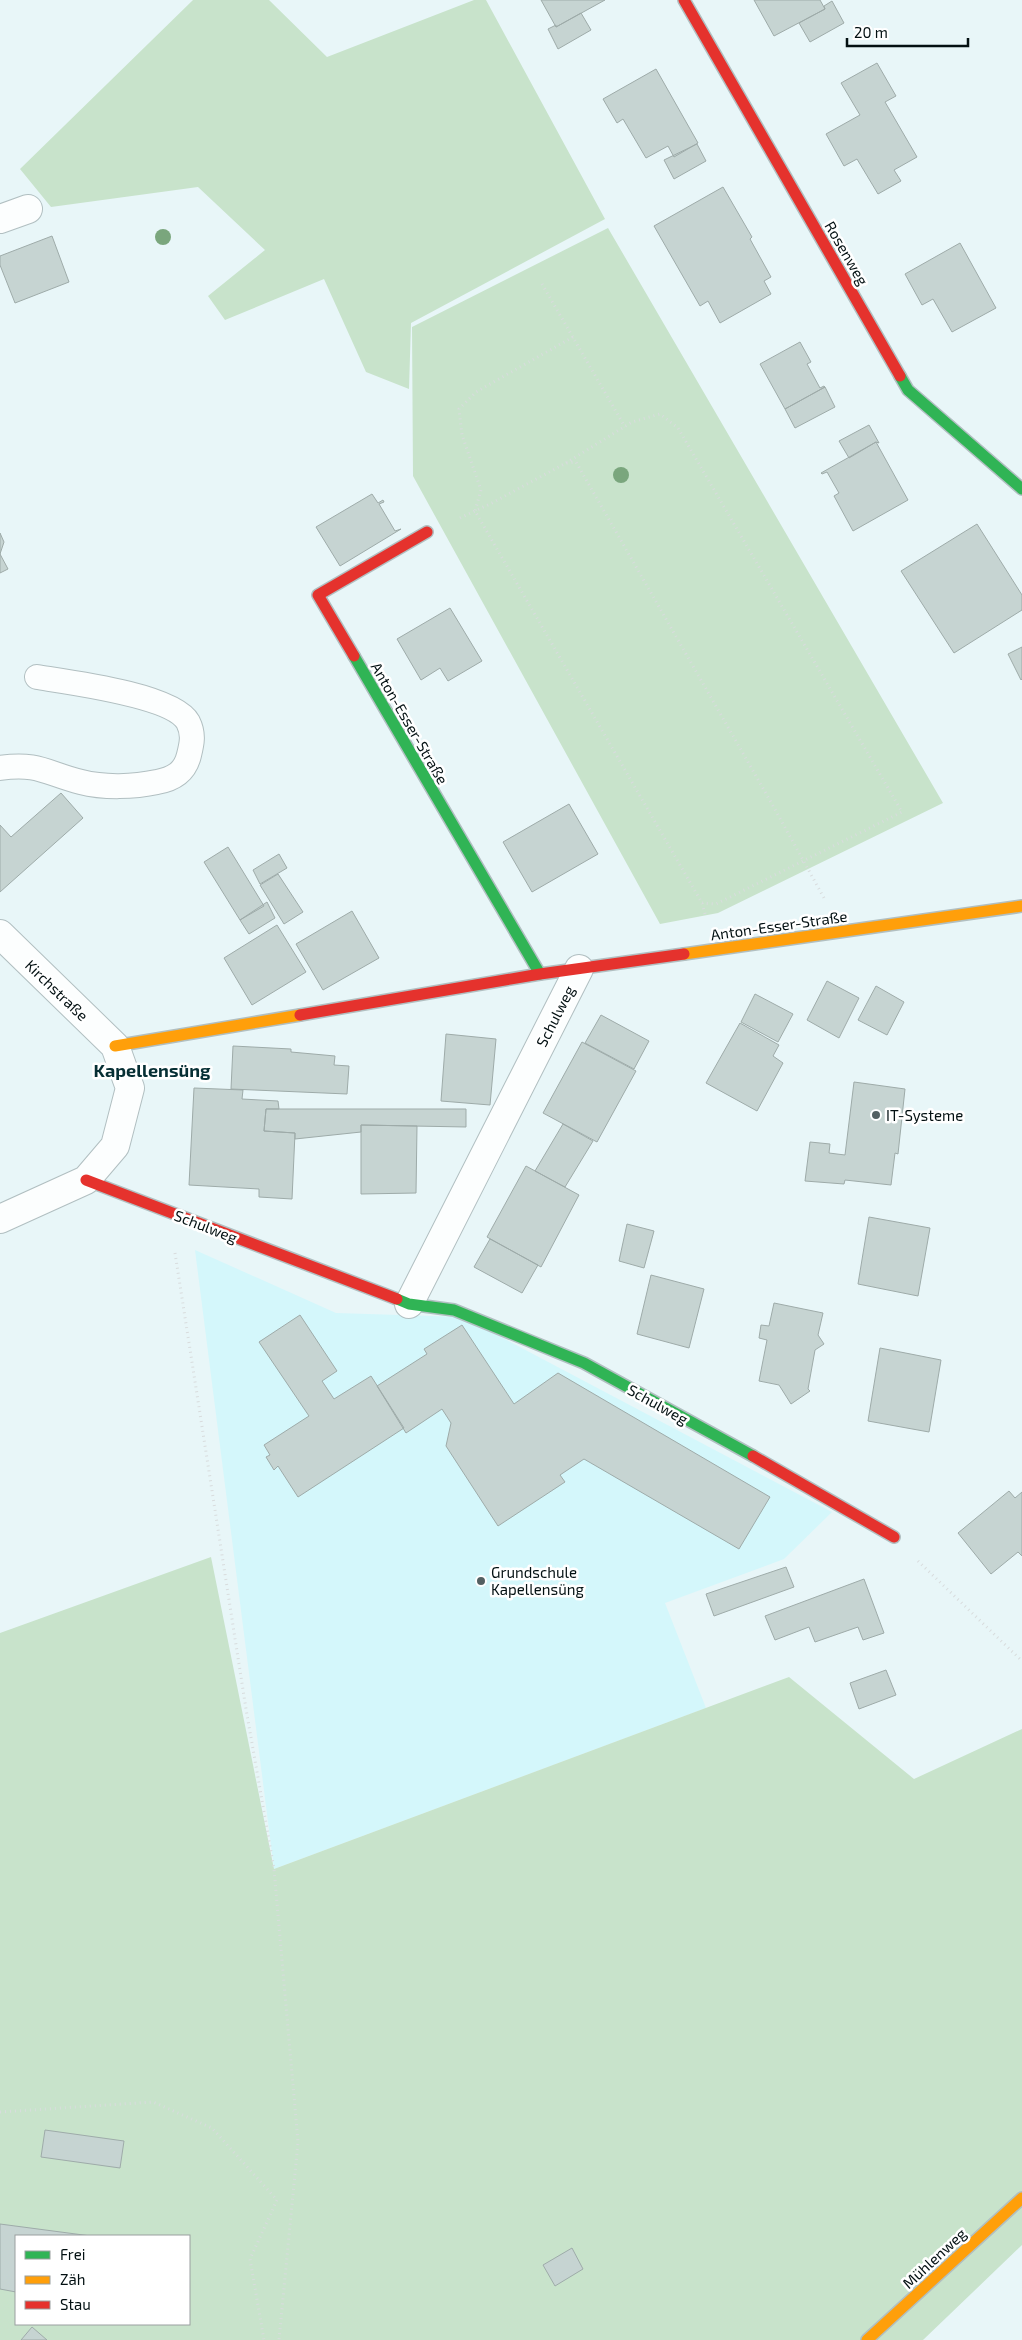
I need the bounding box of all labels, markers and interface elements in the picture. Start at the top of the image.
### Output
scale bar [847,15,968,47]
text: 20 m [854,23,888,41]
street label: Rosenweg [821,218,873,289]
street label: Anton-Esser-Straße [368,659,452,787]
street label: Anton-Esser-Straße [710,906,848,944]
street label: Kirchstraße [22,956,92,1024]
street label: Schulweg [532,982,578,1049]
district label: Kapellensüng [94,1059,211,1081]
place label: IT-Systeme [886,1106,963,1124]
marker: IT-Systeme [870,1109,882,1121]
street label: Schulweg [172,1206,241,1246]
street label: Schulweg [625,1380,692,1428]
place label: Grundschule Kapellensüng [491,1563,584,1598]
marker: Grundschule Kapellensüng [475,1575,487,1587]
street label: Mühlenweg [898,2224,970,2292]
legend [15,2235,190,2325]
text: Frei [60,2245,85,2263]
text: Zäh [60,2270,85,2288]
text: Stau [60,2295,91,2313]

